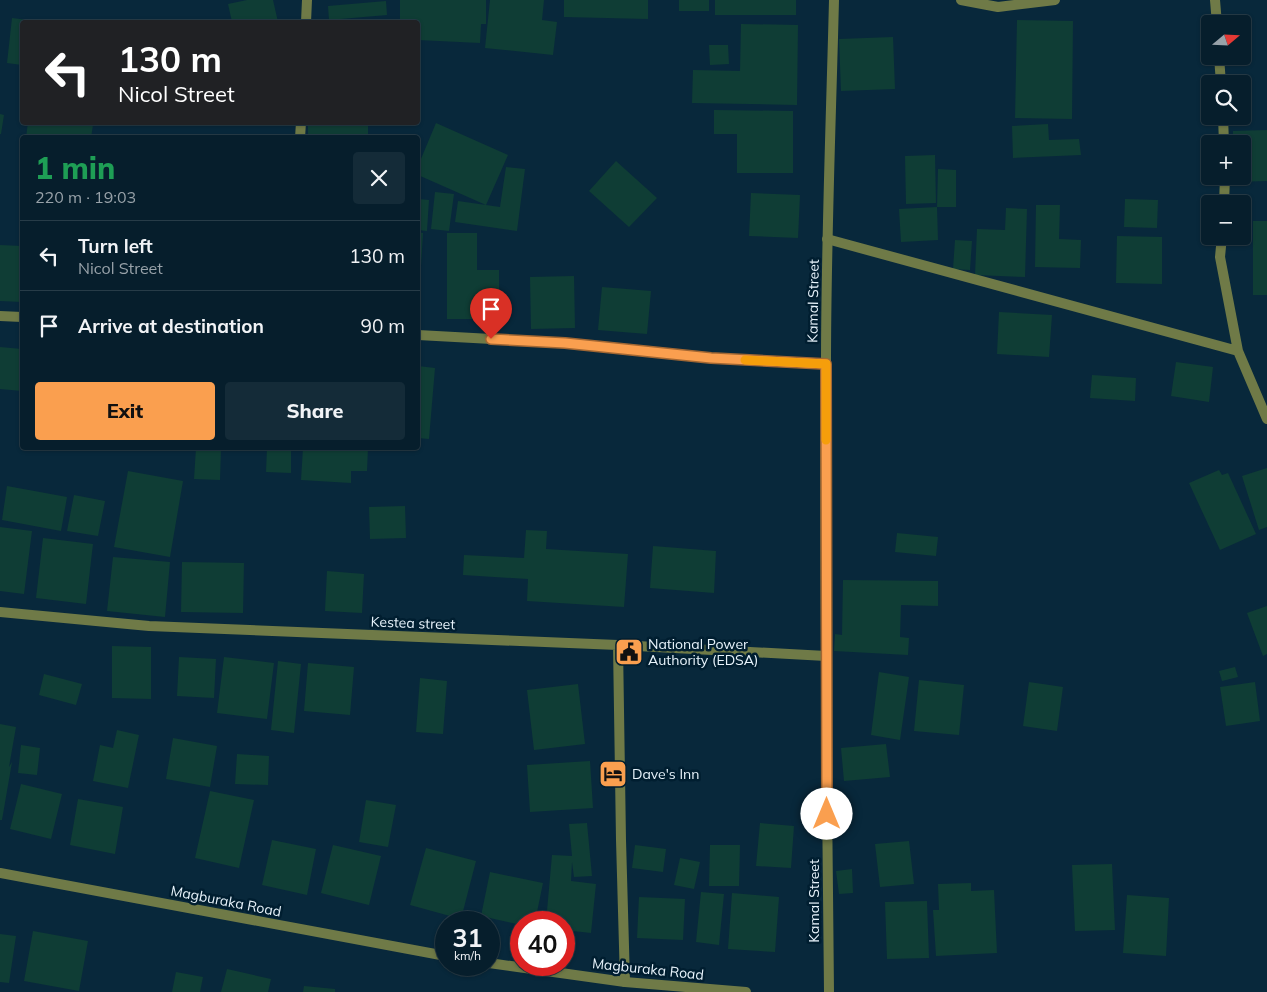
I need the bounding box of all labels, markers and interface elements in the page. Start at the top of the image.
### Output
north arrow [1201,15,1251,65]
map controls [1201,15,1251,245]
text: 130 m [118,37,222,81]
icon: left [35,40,100,105]
button: search [1201,75,1251,125]
text: Nicol Street [118,80,235,108]
button: + [1201,135,1251,185]
text: 1 min [35,149,115,187]
button: close [353,152,405,204]
text: 220 m · 19:03 [35,187,136,207]
button: − [1201,195,1251,245]
text: Turn left [78,234,153,258]
icon: left [35,242,63,270]
text: 130 m [349,244,405,268]
text: Nicol Street [78,258,163,278]
street label: Kamal Street [803,259,823,343]
pin [470,288,512,339]
icon: arrive [477,295,505,323]
icon: arrive [35,312,63,340]
text: Arrive at destination [78,314,264,338]
text: 90 m [361,314,405,338]
button: Exit [35,382,215,440]
button: Share [225,382,405,440]
street label: Kestea street [370,613,456,633]
place label: National Power Authority (EDSA) [648,635,759,669]
public building icon: National Power Authority (EDSA) [614,637,644,667]
hotel icon: Dave's Inn [598,759,628,789]
place label: Dave's Inn [632,765,699,783]
position arrow [800,787,852,839]
street label: Kamal Street [805,859,823,943]
street label: Magburaka Road [169,881,283,921]
speed limit sign: 40 [510,911,575,976]
text: 31 [452,922,483,953]
text: km/h [454,948,481,963]
street label: Magburaka Road [591,954,705,984]

